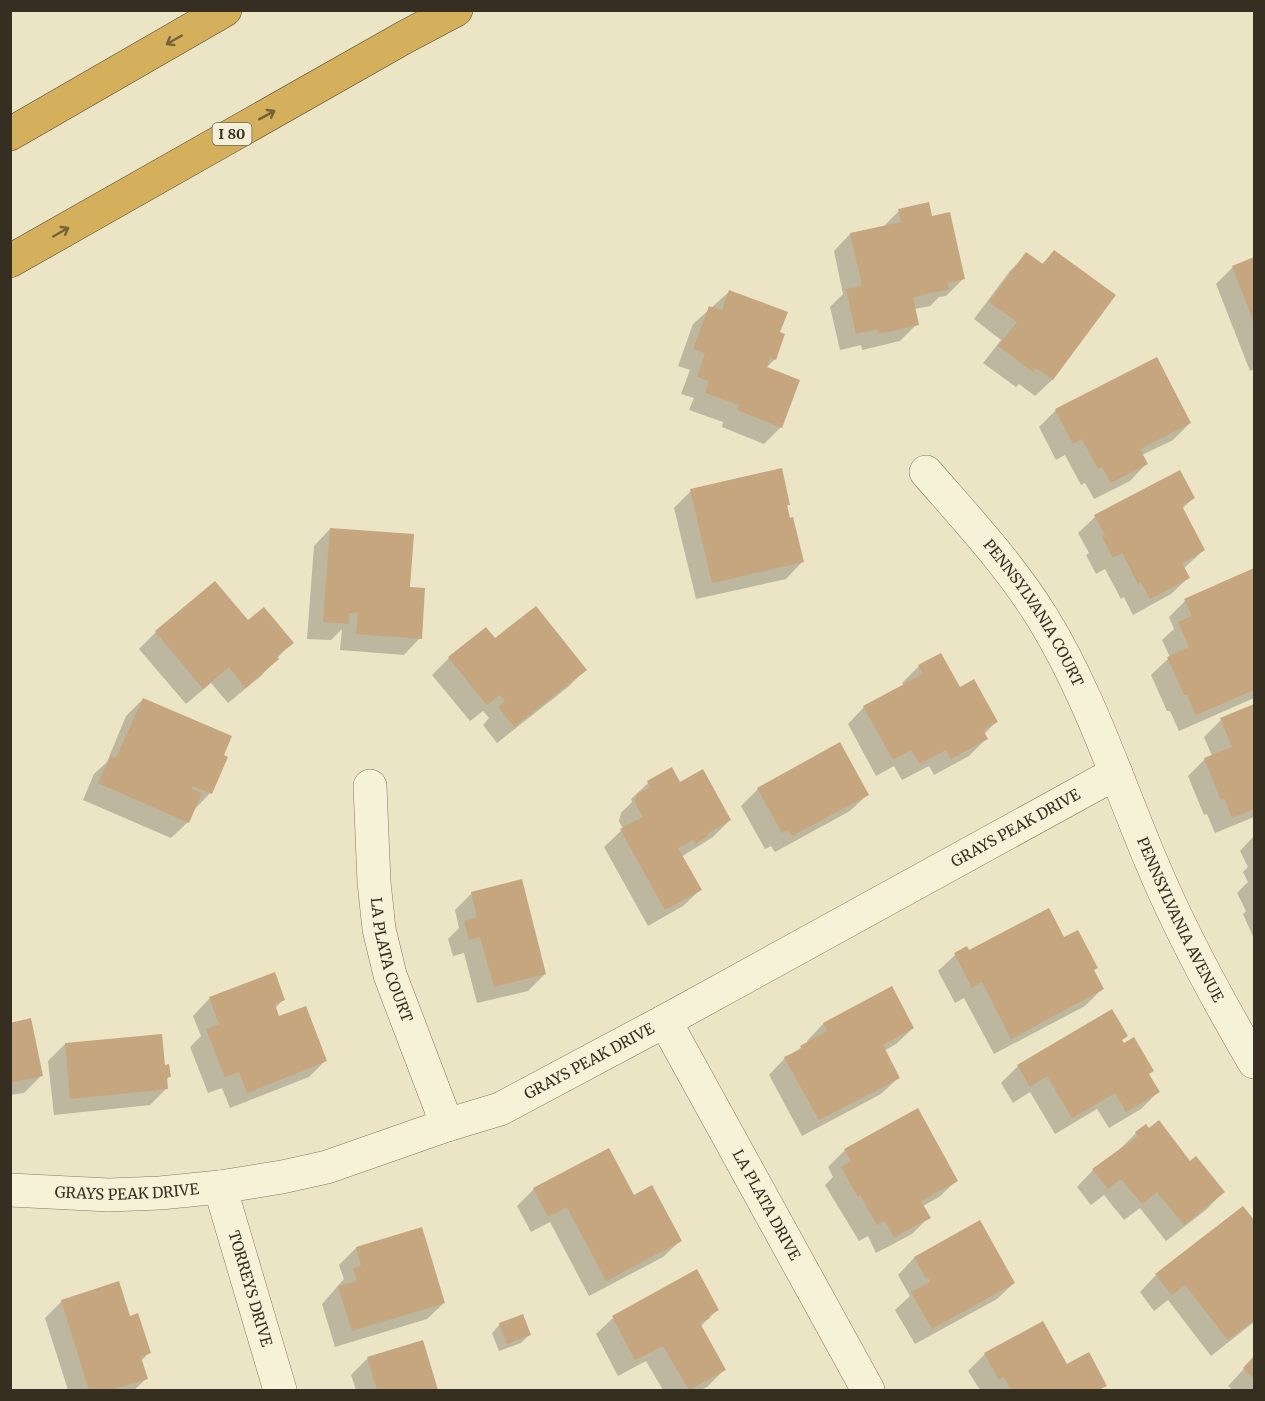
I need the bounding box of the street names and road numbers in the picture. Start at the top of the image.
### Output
road number: I 80 [212,123,252,145]
street label: PENNSYLVANIA COURT [980,535,1088,690]
street label: GRAYS PEAK DRIVE [947,784,1084,871]
street label: PENNSYLVANIA AVENUE [1133,834,1228,1006]
street label: LA PLATA COURT [367,896,417,1025]
street label: GRAYS PEAK DRIVE [521,1018,658,1103]
street label: LA PLATA DRIVE [729,1146,805,1264]
street label: GRAYS PEAK DRIVE [54,1179,200,1204]
street label: TORREYS DRIVE [224,1228,277,1349]

